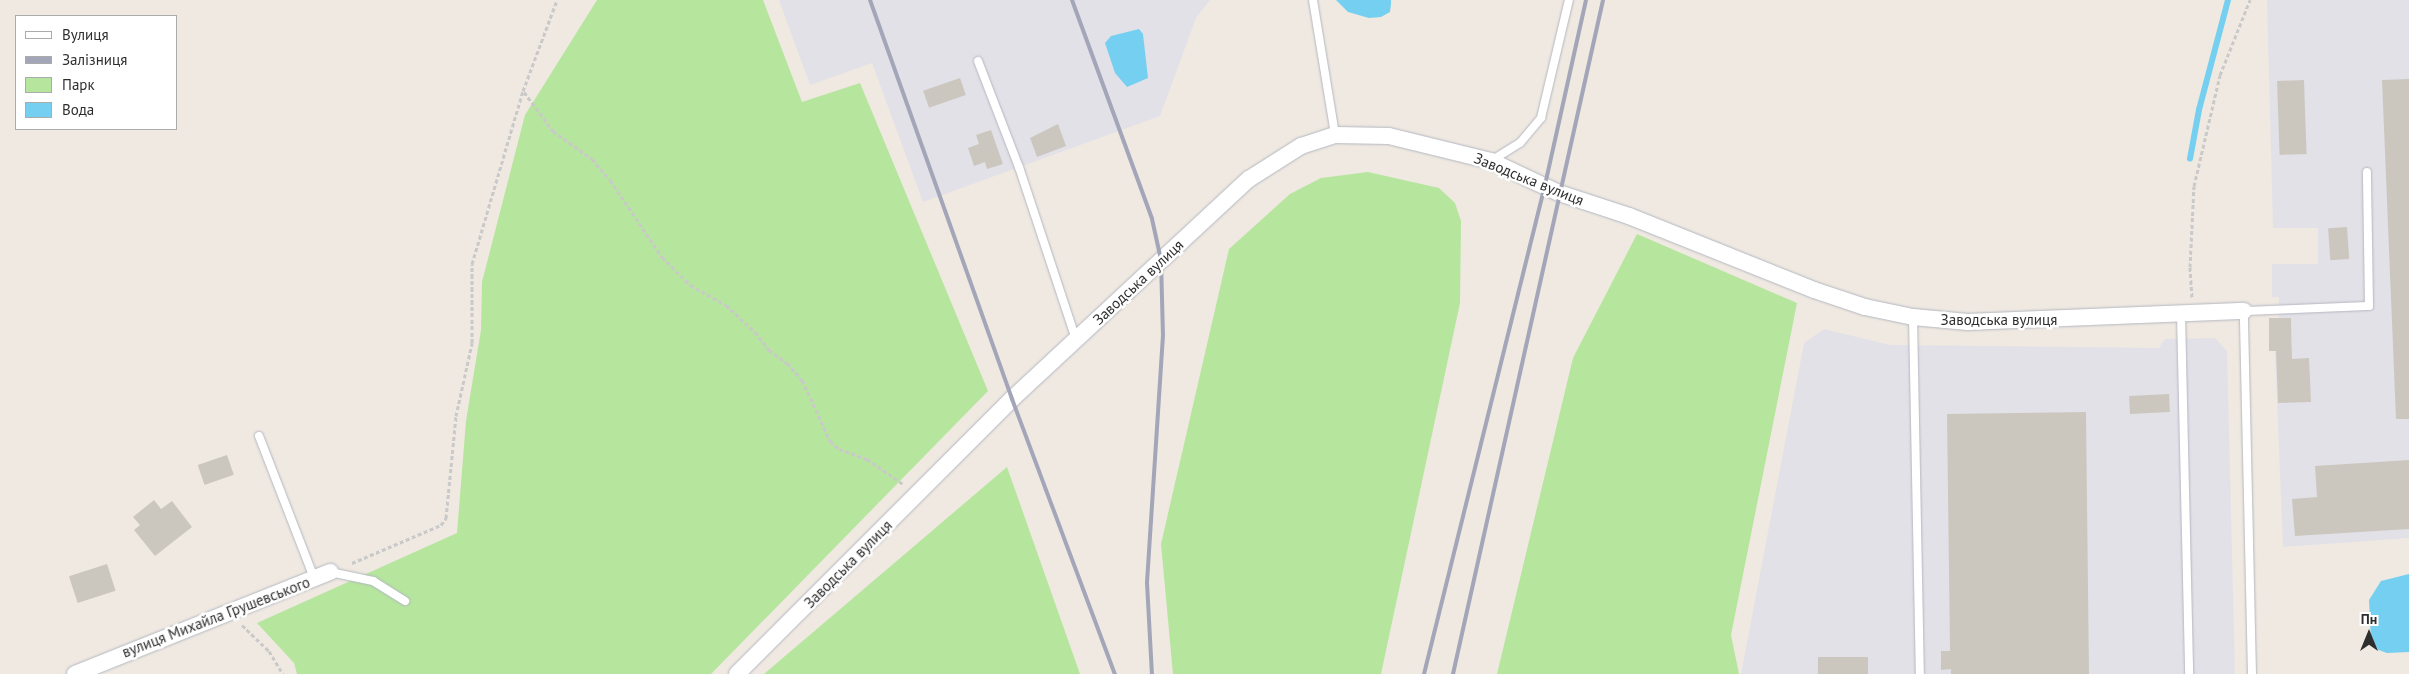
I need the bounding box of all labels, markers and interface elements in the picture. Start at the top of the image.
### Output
legend [15,15,178,130]
text: Вулиця [62,25,109,44]
text: Залізниця [62,50,127,69]
text: Парк [62,75,95,94]
text: Вода [62,100,94,119]
street label: Заводська вулиця [1471,149,1587,209]
street label: Заводська вулиця [1089,236,1187,328]
street label: Заводська вулиця [1941,311,2057,329]
street label: Заводська вулиця [800,516,896,612]
street label: вулиця Михайла Грушевського [119,573,313,661]
north arrow [2344,609,2394,659]
text: Пн [2361,610,2377,628]

